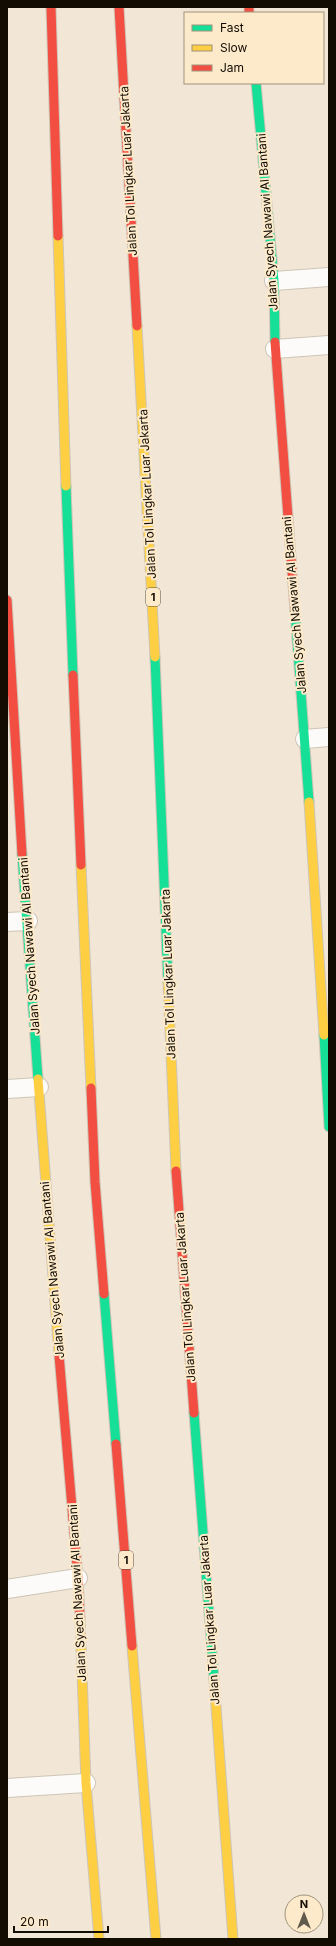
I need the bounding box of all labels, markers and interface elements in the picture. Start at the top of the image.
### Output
legend [184,12,324,84]
text: Fast [220,20,244,35]
text: Slow [220,40,248,55]
text: Jam [220,60,244,75]
street label: Jalan Tol Lingkar Luar Jakarta [116,86,140,256]
street label: Jalan Syech Nawawi Al Bantani [253,133,281,311]
street label: Jalan Tol Lingkar Luar Jakarta [135,409,159,579]
street label: Jalan Syech Nawawi Al Bantani [279,516,309,694]
road number: 1 [146,588,160,606]
street label: Jalan Syech Nawawi Al Bantani [15,857,43,1035]
street label: Jalan Tol Lingkar Luar Jakarta [158,889,178,1059]
street label: Jalan Syech Nawawi Al Bantani [37,1181,67,1359]
street label: Jalan Tol Lingkar Luar Jakarta [172,1212,198,1382]
street label: Jalan Syech Nawawi Al Bantani [65,1504,89,1682]
street label: Jalan Tol Lingkar Luar Jakarta [196,1535,222,1705]
road number: 1 [119,1551,133,1569]
north arrow [284,1894,324,1934]
text: N [300,1897,308,1911]
scale bar [14,1908,108,1934]
text: 20 m [20,1914,49,1929]

